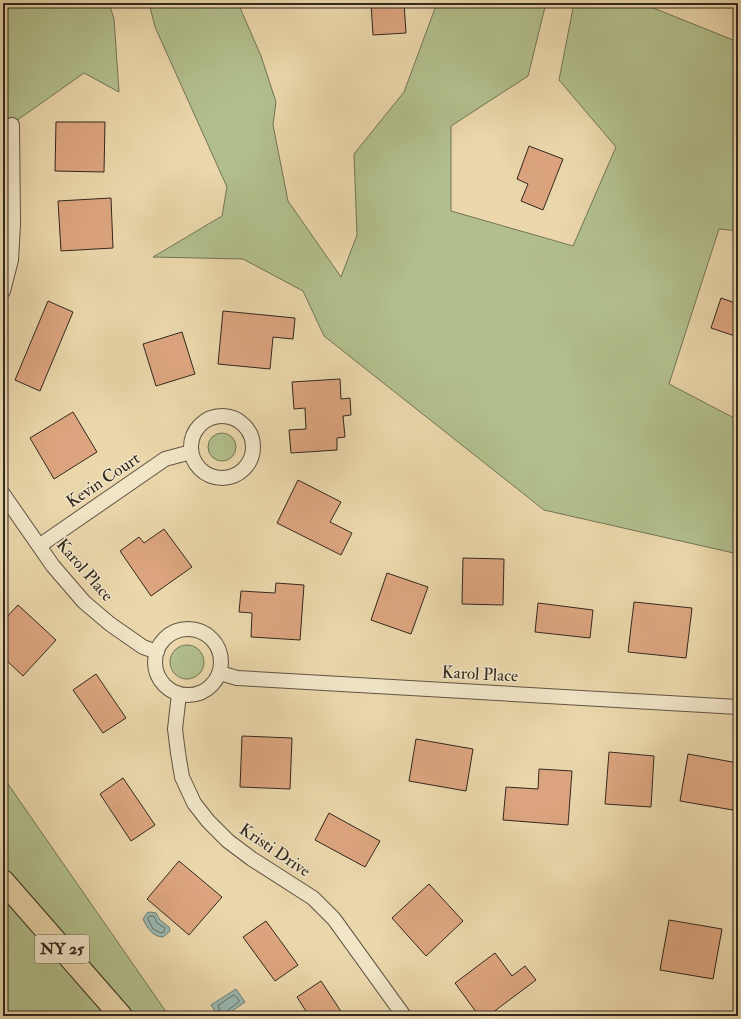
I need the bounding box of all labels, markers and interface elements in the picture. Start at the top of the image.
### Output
street label: Kevin Court [62,447,144,512]
street label: Karol Place [52,534,118,606]
street label: Karol Place [441,662,519,686]
street label: Kristi Drive [236,819,314,881]
road number: NY 25 [35,935,89,963]

